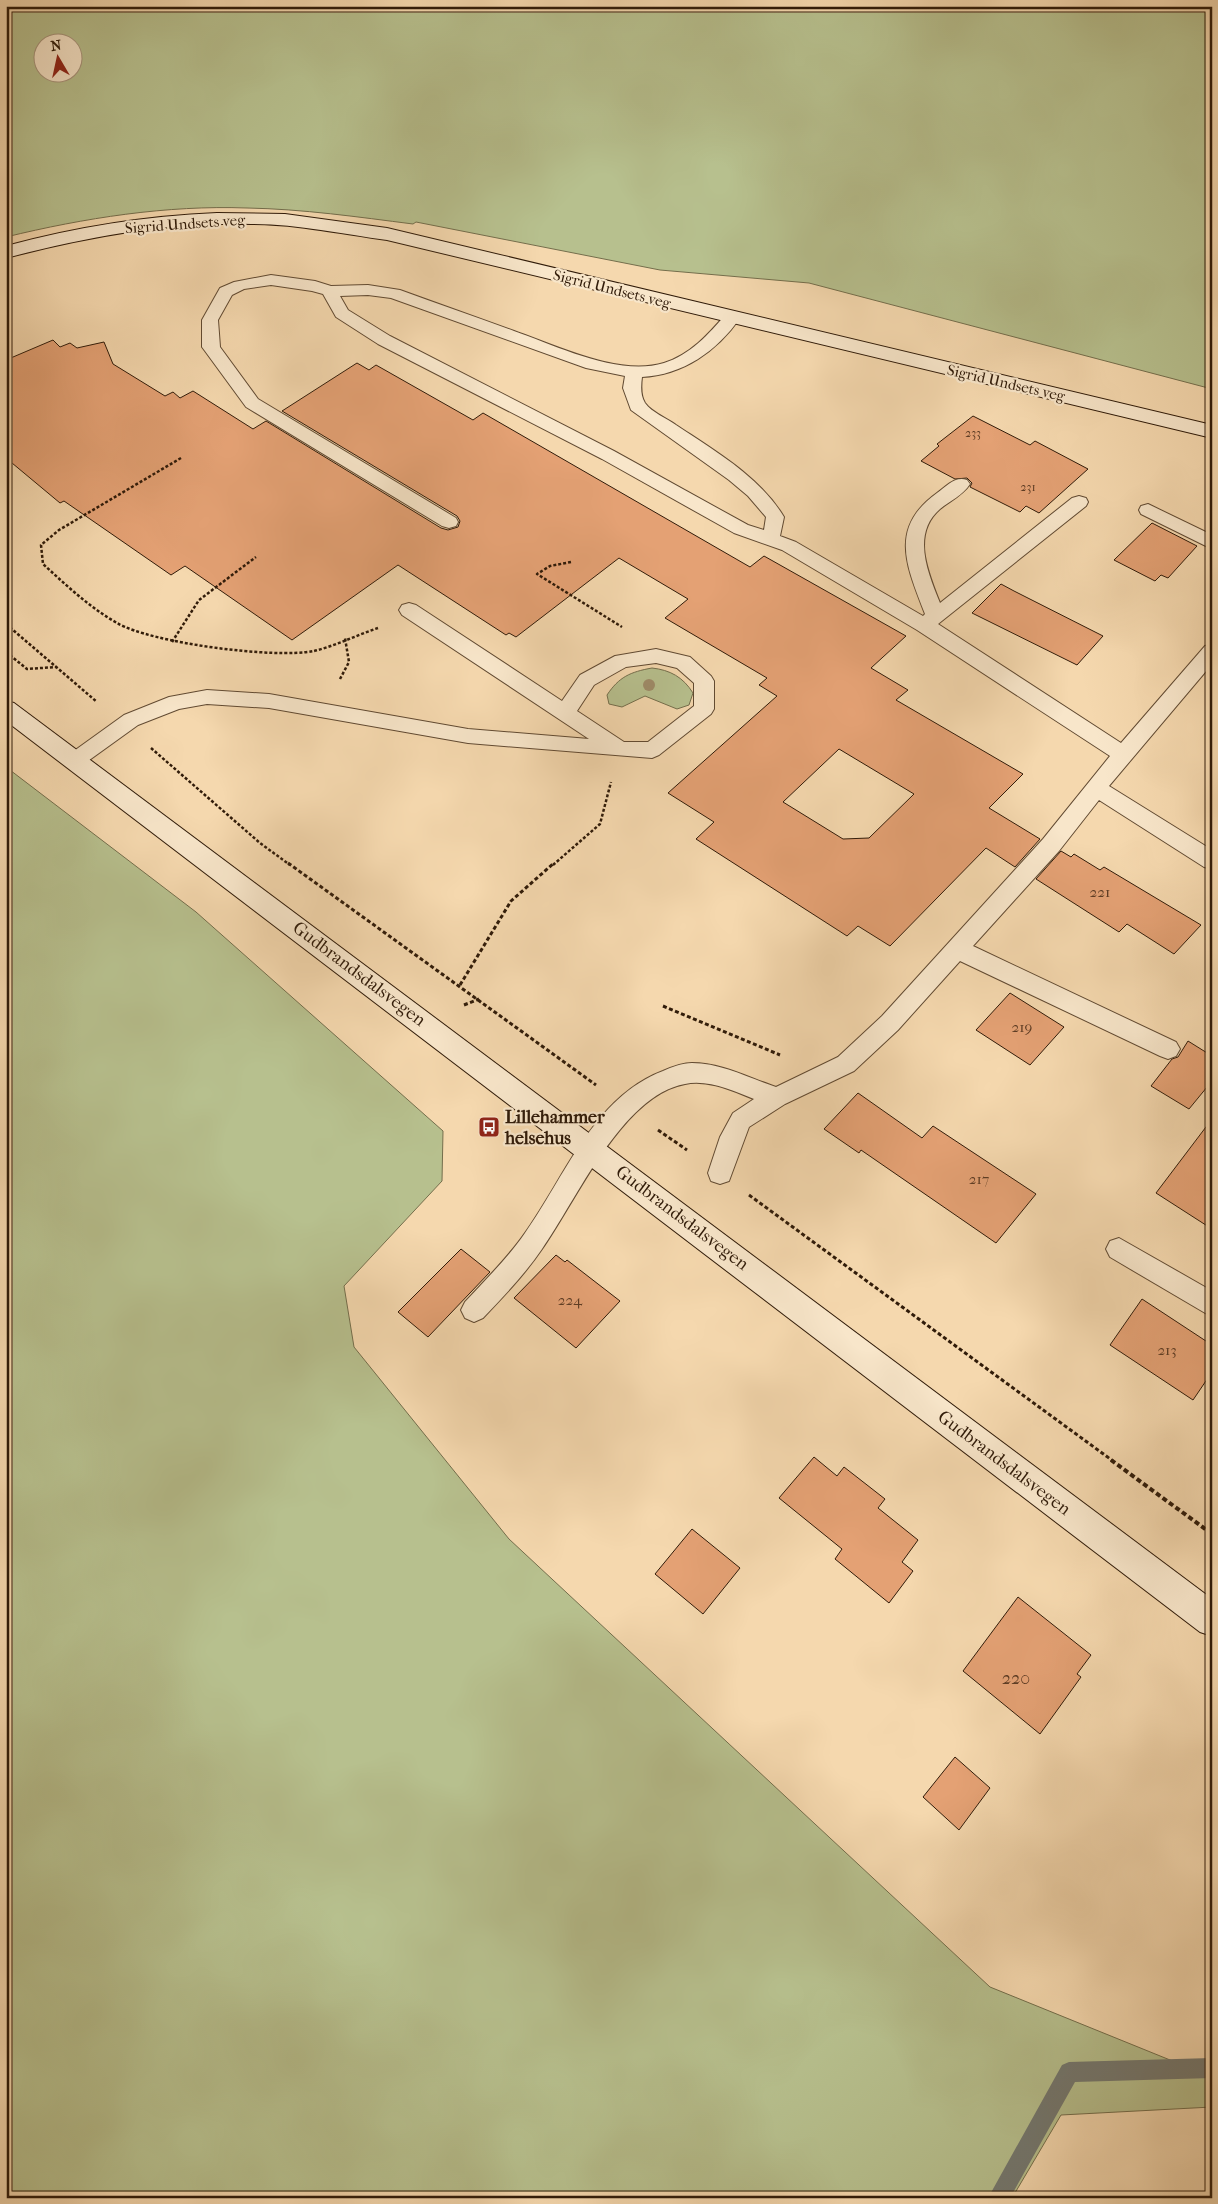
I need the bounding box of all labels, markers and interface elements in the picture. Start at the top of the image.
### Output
north arrow [32,32,82,82]
text: N [49,36,63,55]
street label: Sigrid Undsets veg [124,211,247,237]
street label: Sigrid Undsets veg [551,266,674,313]
street label: Sigrid Undsets veg [945,361,1068,406]
house number: 233 [965,426,981,440]
house number: 231 [1020,480,1036,494]
house number: 221 [1090,883,1110,901]
street label: Gudbrandsdalsvegen [288,917,430,1031]
house number: 219 [1012,1018,1033,1036]
place label: Lillehammer helsehus [504,1107,605,1149]
bus stop icon: Lillehammer helsehus [477,1115,501,1139]
street label: Gudbrandsdalsvegen [611,1161,753,1275]
house number: 217 [969,1170,989,1188]
house number: 224 [558,1291,583,1309]
house number: 213 [1157,1341,1177,1359]
street label: Gudbrandsdalsvegen [933,1406,1075,1520]
house number: 220 [1002,1668,1030,1689]

